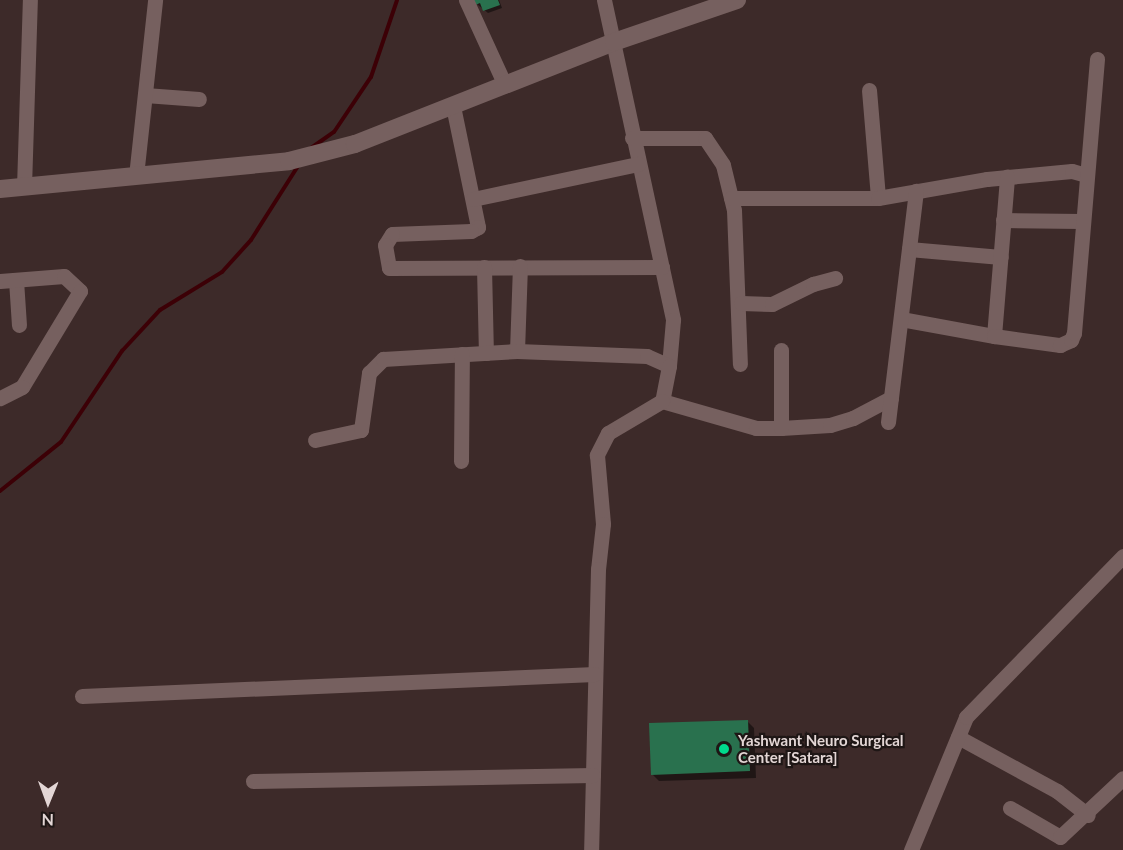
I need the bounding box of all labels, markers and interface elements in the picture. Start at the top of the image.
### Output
place label: Yashwant Neuro Surgical Center [Satara] [738,731,904,766]
marker: Yashwant Neuro Surgical Center [Satara] [715,740,733,758]
north arrow [18,772,78,832]
text: N [41,811,54,830]

